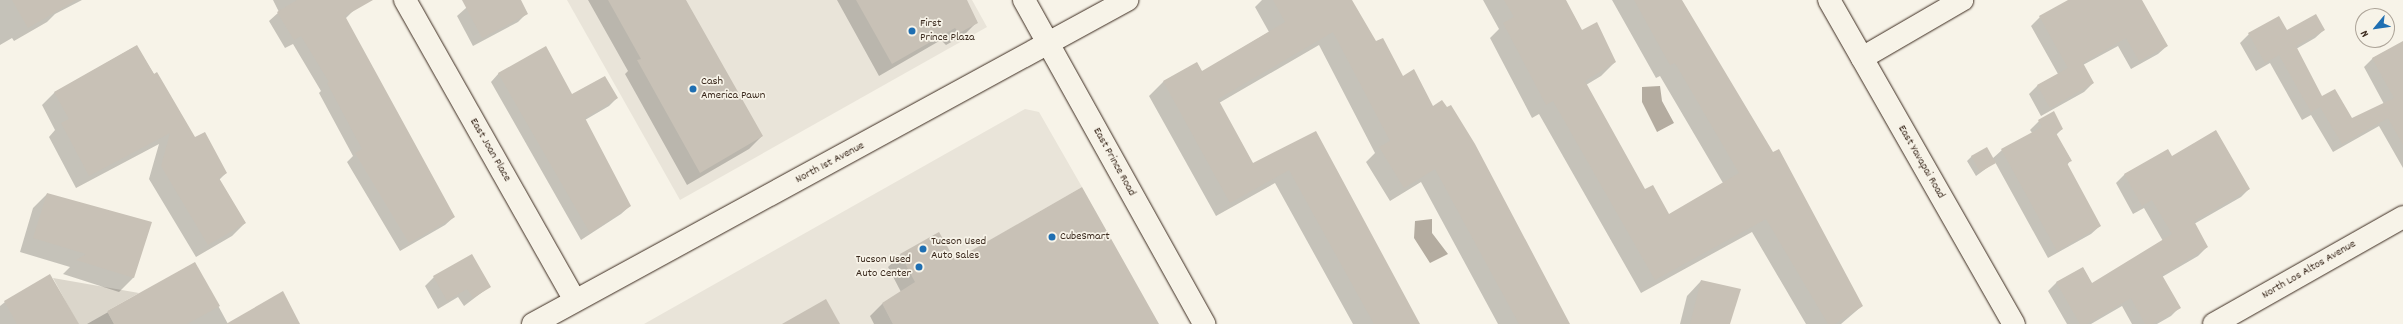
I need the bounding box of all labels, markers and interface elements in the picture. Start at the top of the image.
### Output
north arrow [2355,8,2395,48]
place label: First Prince Plaza [920,17,975,45]
marker: First Prince Plaza [907,26,917,36]
text: N [2357,27,2374,40]
place label: Cash America Pawn [701,75,765,103]
marker: Cash America Pawn [688,84,698,94]
street label: East Joan Place [466,116,514,184]
street label: East Yavapai Road [1894,123,1948,201]
street label: East Prince Road [1089,125,1139,199]
street label: North 1st Avenue [793,139,867,187]
place label: CubeSmart [1060,230,1110,244]
marker: CubeSmart [1047,232,1057,242]
place label: Tucson Used Auto Sales [931,235,986,263]
street label: North Los Altos Avenue [2259,237,2359,303]
marker: Tucson Used Auto Sales [918,244,928,254]
place label: Tucson Used Auto Center [856,253,911,281]
marker: Tucson Used Auto Center [914,262,924,272]

